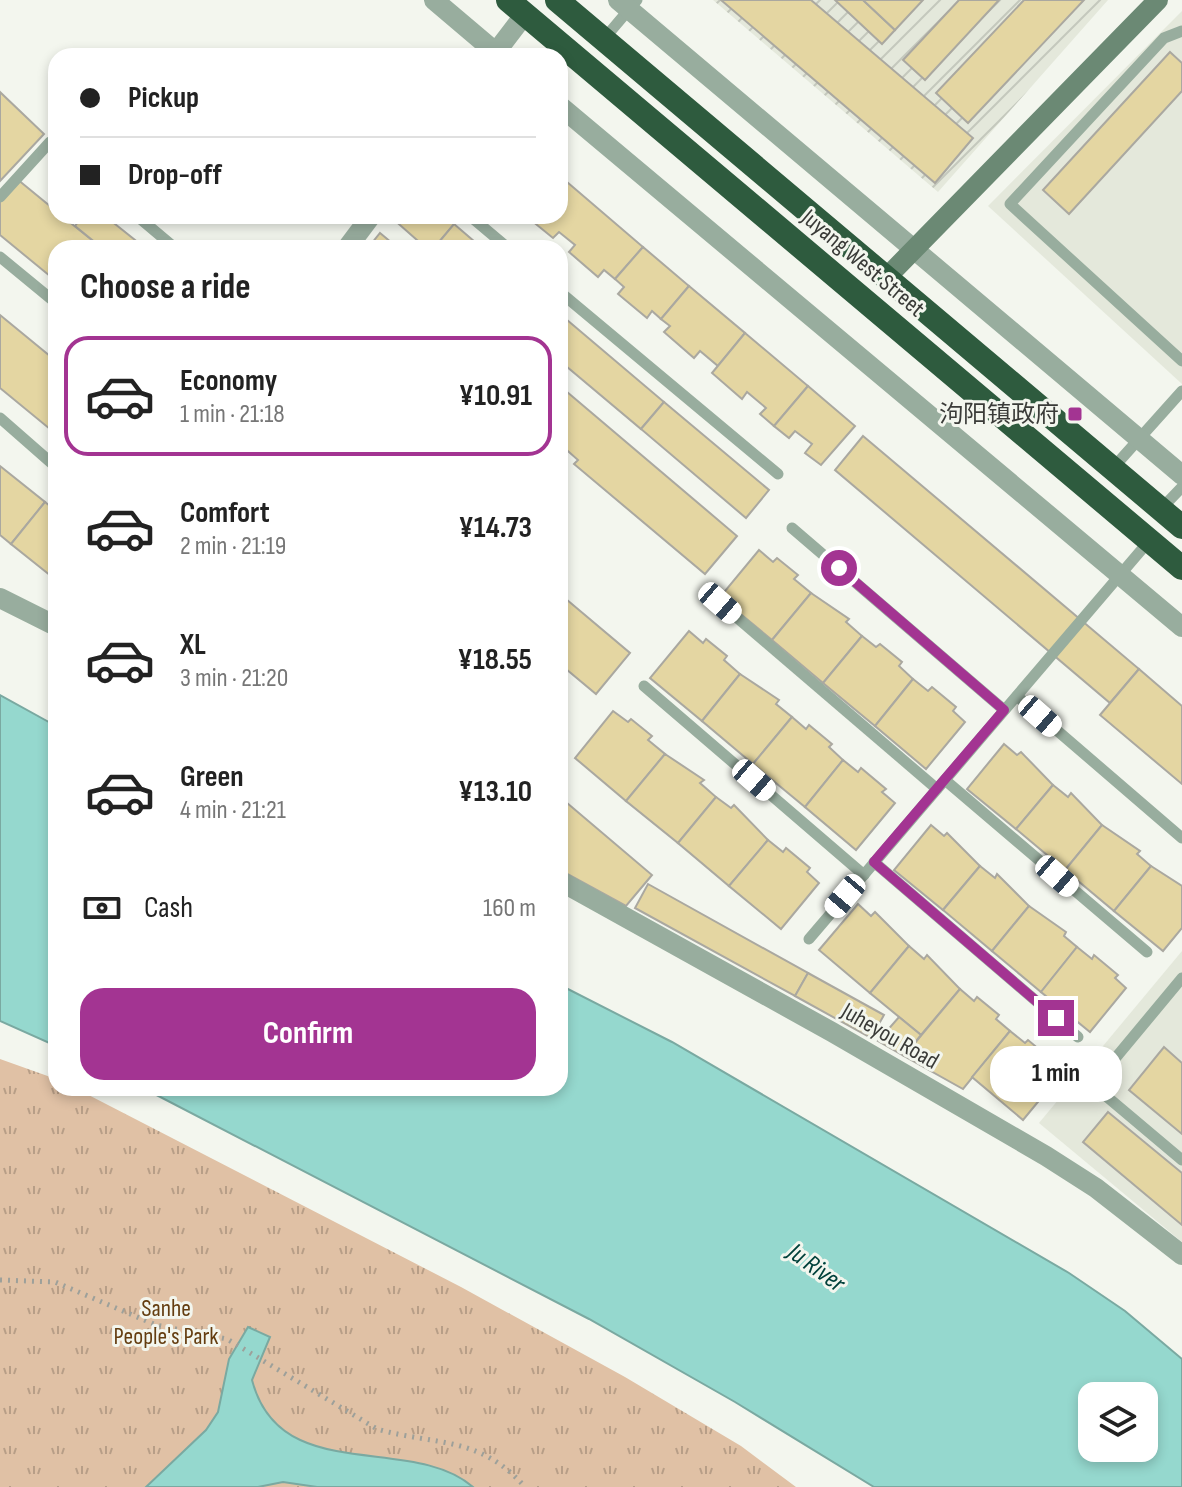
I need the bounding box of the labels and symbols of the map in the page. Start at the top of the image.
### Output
street label: Juyang West Street [795,202,931,323]
place label: 泃阳镇政府 [939,400,1059,429]
marker: 泃阳镇政府 [1066,405,1084,423]
route start [821,550,857,586]
car [694,578,746,628]
car [1014,691,1066,741]
car [728,755,780,805]
car [1031,851,1083,901]
car [820,870,870,922]
street label: Juheyou Road [835,996,944,1075]
route end [1038,1000,1074,1036]
callout: 1 min [990,1046,1122,1102]
water label: Ju River [780,1236,852,1300]
park label: Sanhe People's Park [113,1294,219,1351]

